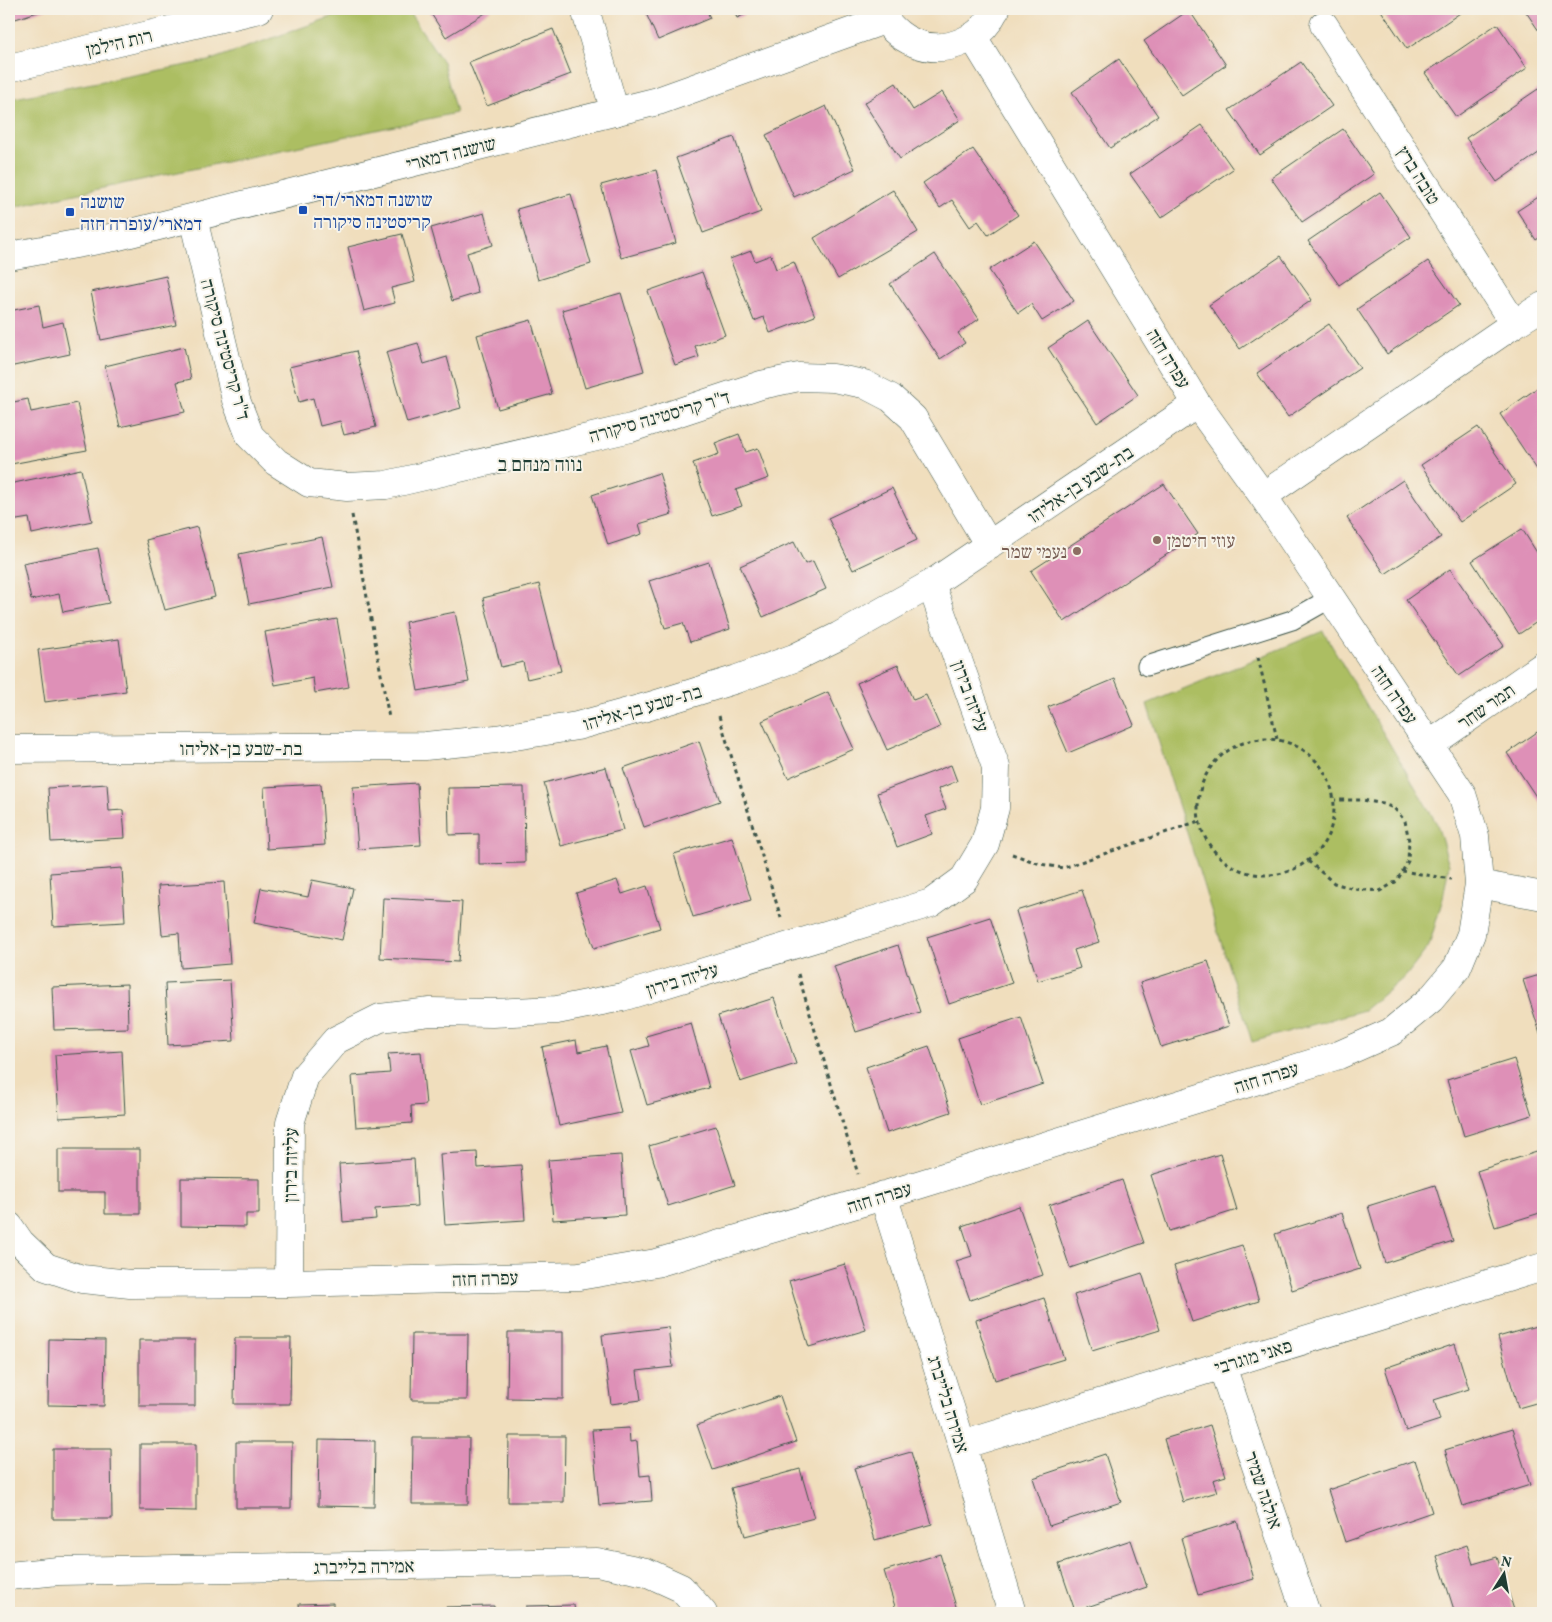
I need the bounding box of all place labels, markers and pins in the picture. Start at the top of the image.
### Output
place label: שושנה דמארי/דר׳ קריסטינה סיקורה [313,188,433,236]
place label: שושנה דמארי/עופרה חזה [80,190,202,238]
marker: שושנה דמארי/דר׳ קריסטינה סיקורה [297,204,309,216]
marker: שושנה דמארי/עופרה חזה [64,206,76,218]
place label: עוזי חיטמן [1167,529,1235,555]
marker: עוזי חיטמן [1151,534,1163,546]
place label: נעמי שמר [1002,540,1067,566]
marker: נעמי שמר [1071,545,1083,557]

